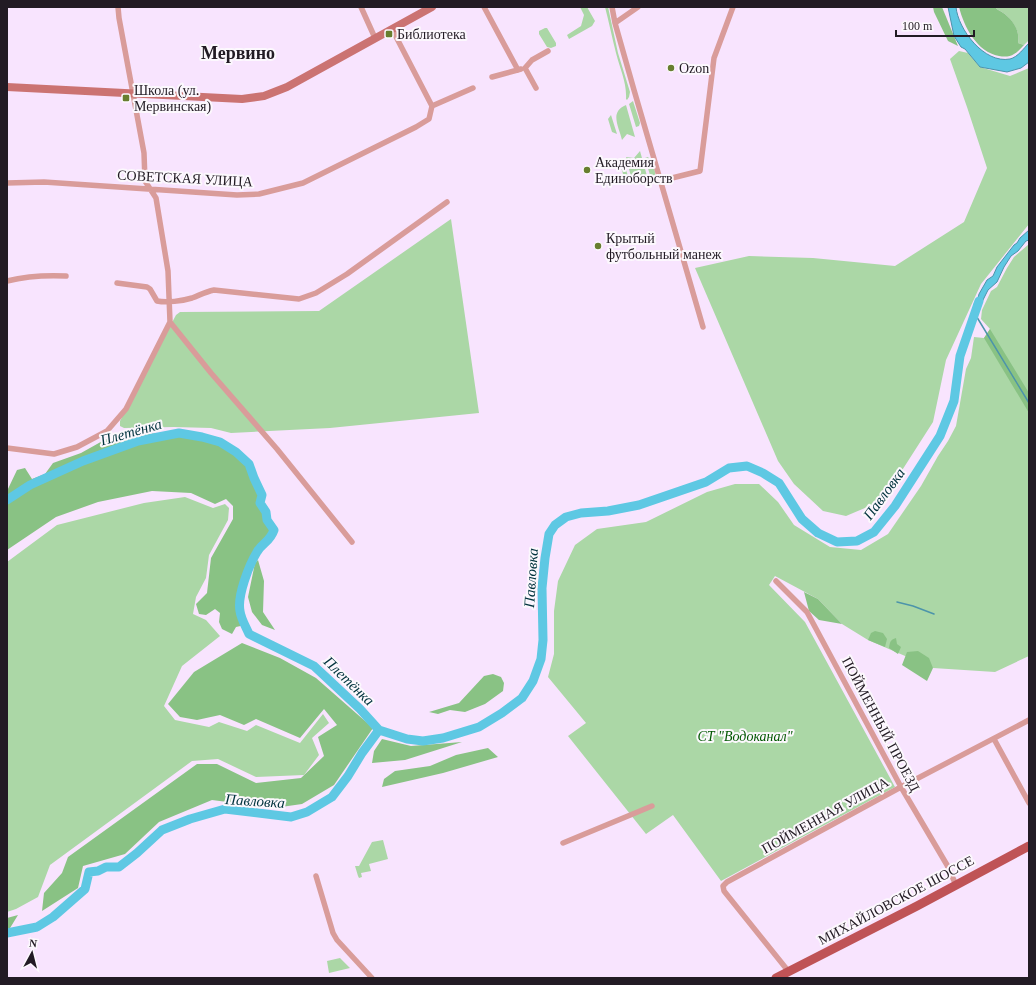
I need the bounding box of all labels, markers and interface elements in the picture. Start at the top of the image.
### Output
scale bar [896,12,974,38]
text: 100 m [902,19,933,33]
place label: Библиотека [397,27,467,42]
marker: Библиотека [384,29,394,39]
district label: Мервино [201,43,275,63]
place label: Ozon [679,61,709,76]
marker: Ozon [666,63,676,73]
place label: Школа (ул. Мервинская) [134,83,212,115]
marker: Школа (ул. Мервинская) [121,93,131,103]
place label: Академия Единоборств [595,155,673,186]
marker: Академия Единоборств [582,165,592,175]
street label: СОВЕТСКАЯ УЛИЦА [117,167,254,190]
place label: Крытый футбольный манеж [606,231,722,262]
marker: Крытый футбольный манеж [593,241,603,251]
water label: Плетёнка [97,416,164,449]
water label: Павловка [859,465,908,524]
water label: Павловка [521,548,541,609]
water label: Плетёнка [320,653,377,709]
street label: ПОЙМЕННЫЙ ПРОЕЗД [839,654,923,794]
park label: СТ "Водоканал" [697,729,793,744]
street label: ПОЙМЕННАЯ УЛИЦА [759,773,892,857]
water label: Павловка [224,791,285,811]
street label: МИХАЙЛОВСКОЕ ШОССЕ [815,852,977,948]
north arrow [12,933,52,973]
text: N [29,937,38,950]

